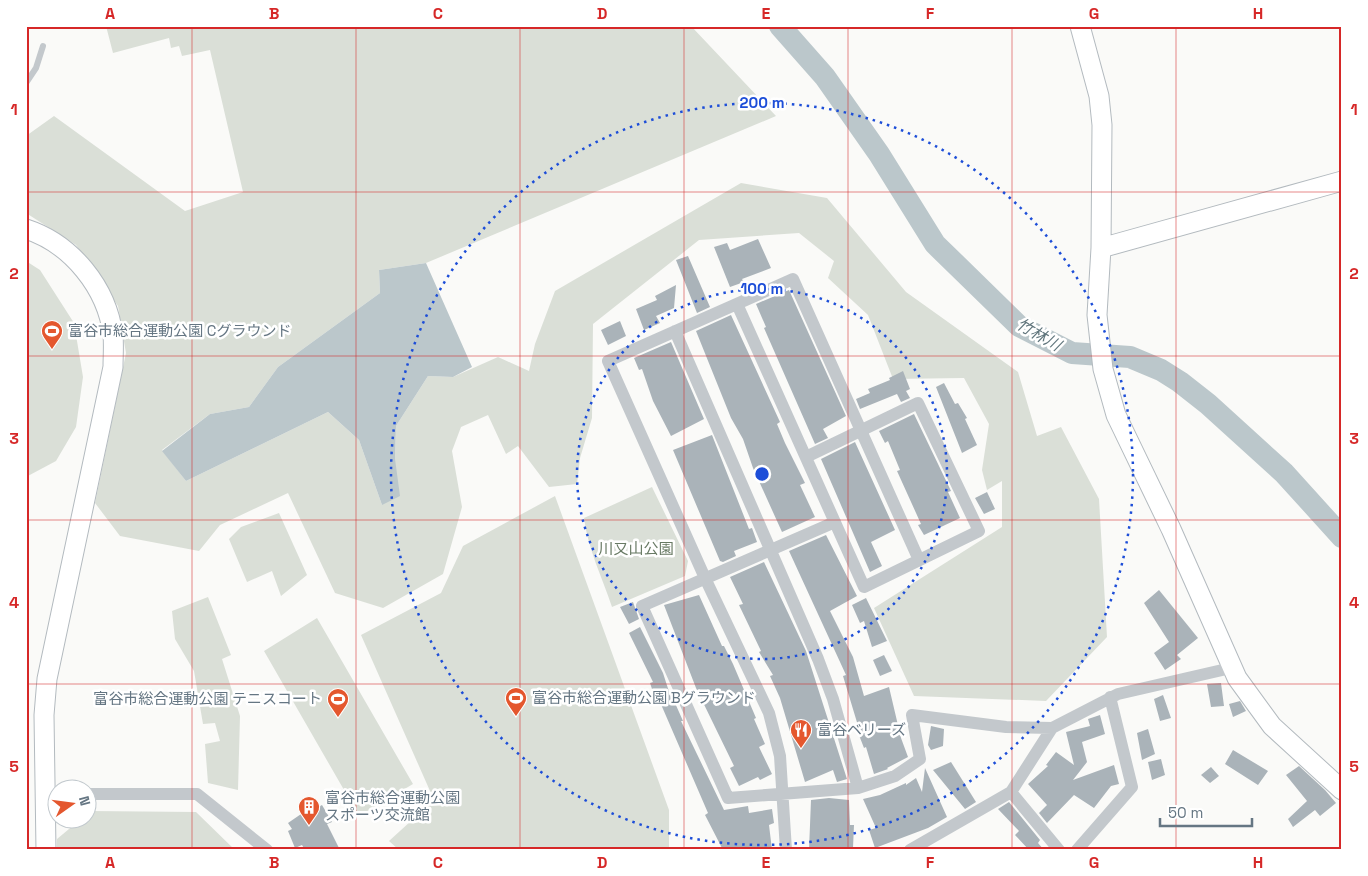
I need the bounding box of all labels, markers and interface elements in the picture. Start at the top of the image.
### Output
text: A [105,3,115,24]
text: B [269,3,279,24]
text: C [433,3,443,24]
text: D [597,3,607,24]
text: E [762,3,771,24]
text: F [926,3,935,24]
text: G [1089,3,1099,24]
text: H [1253,3,1263,24]
text: 200 m [740,93,784,112]
text: 1 [10,99,18,120]
text: 1 [1350,99,1358,120]
text: 2 [9,263,19,284]
text: 2 [1349,263,1359,284]
text: 100 m [741,279,783,298]
water label: 竹林川 [1013,313,1067,357]
sports icon: 富谷市総合運動公園 Cグラウンド [40,319,64,350]
place label: 富谷市総合運動公園 Cグラウンド [68,321,292,340]
text: 3 [9,428,19,449]
text: 3 [1349,428,1359,449]
centre of rings [753,465,771,483]
park label: 川又山公園 [598,539,674,558]
text: 4 [9,592,19,613]
text: 4 [1349,592,1359,613]
sports icon: 富谷市総合運動公園 Bグラウンド [504,686,528,717]
sports icon: 富谷市総合運動公園 テニスコート [326,687,350,718]
place label: 富谷市総合運動公園 Bグラウンド [532,688,756,707]
place label: 富谷市総合運動公園 テニスコート [93,689,322,708]
restaurant icon: 富谷ベリーズ [789,718,813,749]
place label: 富谷ベリーズ [817,720,906,739]
text: 5 [9,756,19,777]
text: 5 [1349,756,1359,777]
north arrow [48,778,98,828]
place label: 富谷市総合運動公園 スポーツ交流館 [325,788,460,824]
text: N [75,794,94,808]
building icon: 富谷市総合運動公園 スポーツ交流館 [297,795,321,826]
scale bar [1160,796,1253,828]
text: 50 m [1168,803,1203,822]
text: A [105,852,115,873]
text: B [269,852,279,873]
text: C [433,852,443,873]
text: D [597,852,607,873]
text: E [762,852,771,873]
text: F [926,852,935,873]
text: G [1089,852,1099,873]
text: H [1253,852,1263,873]

